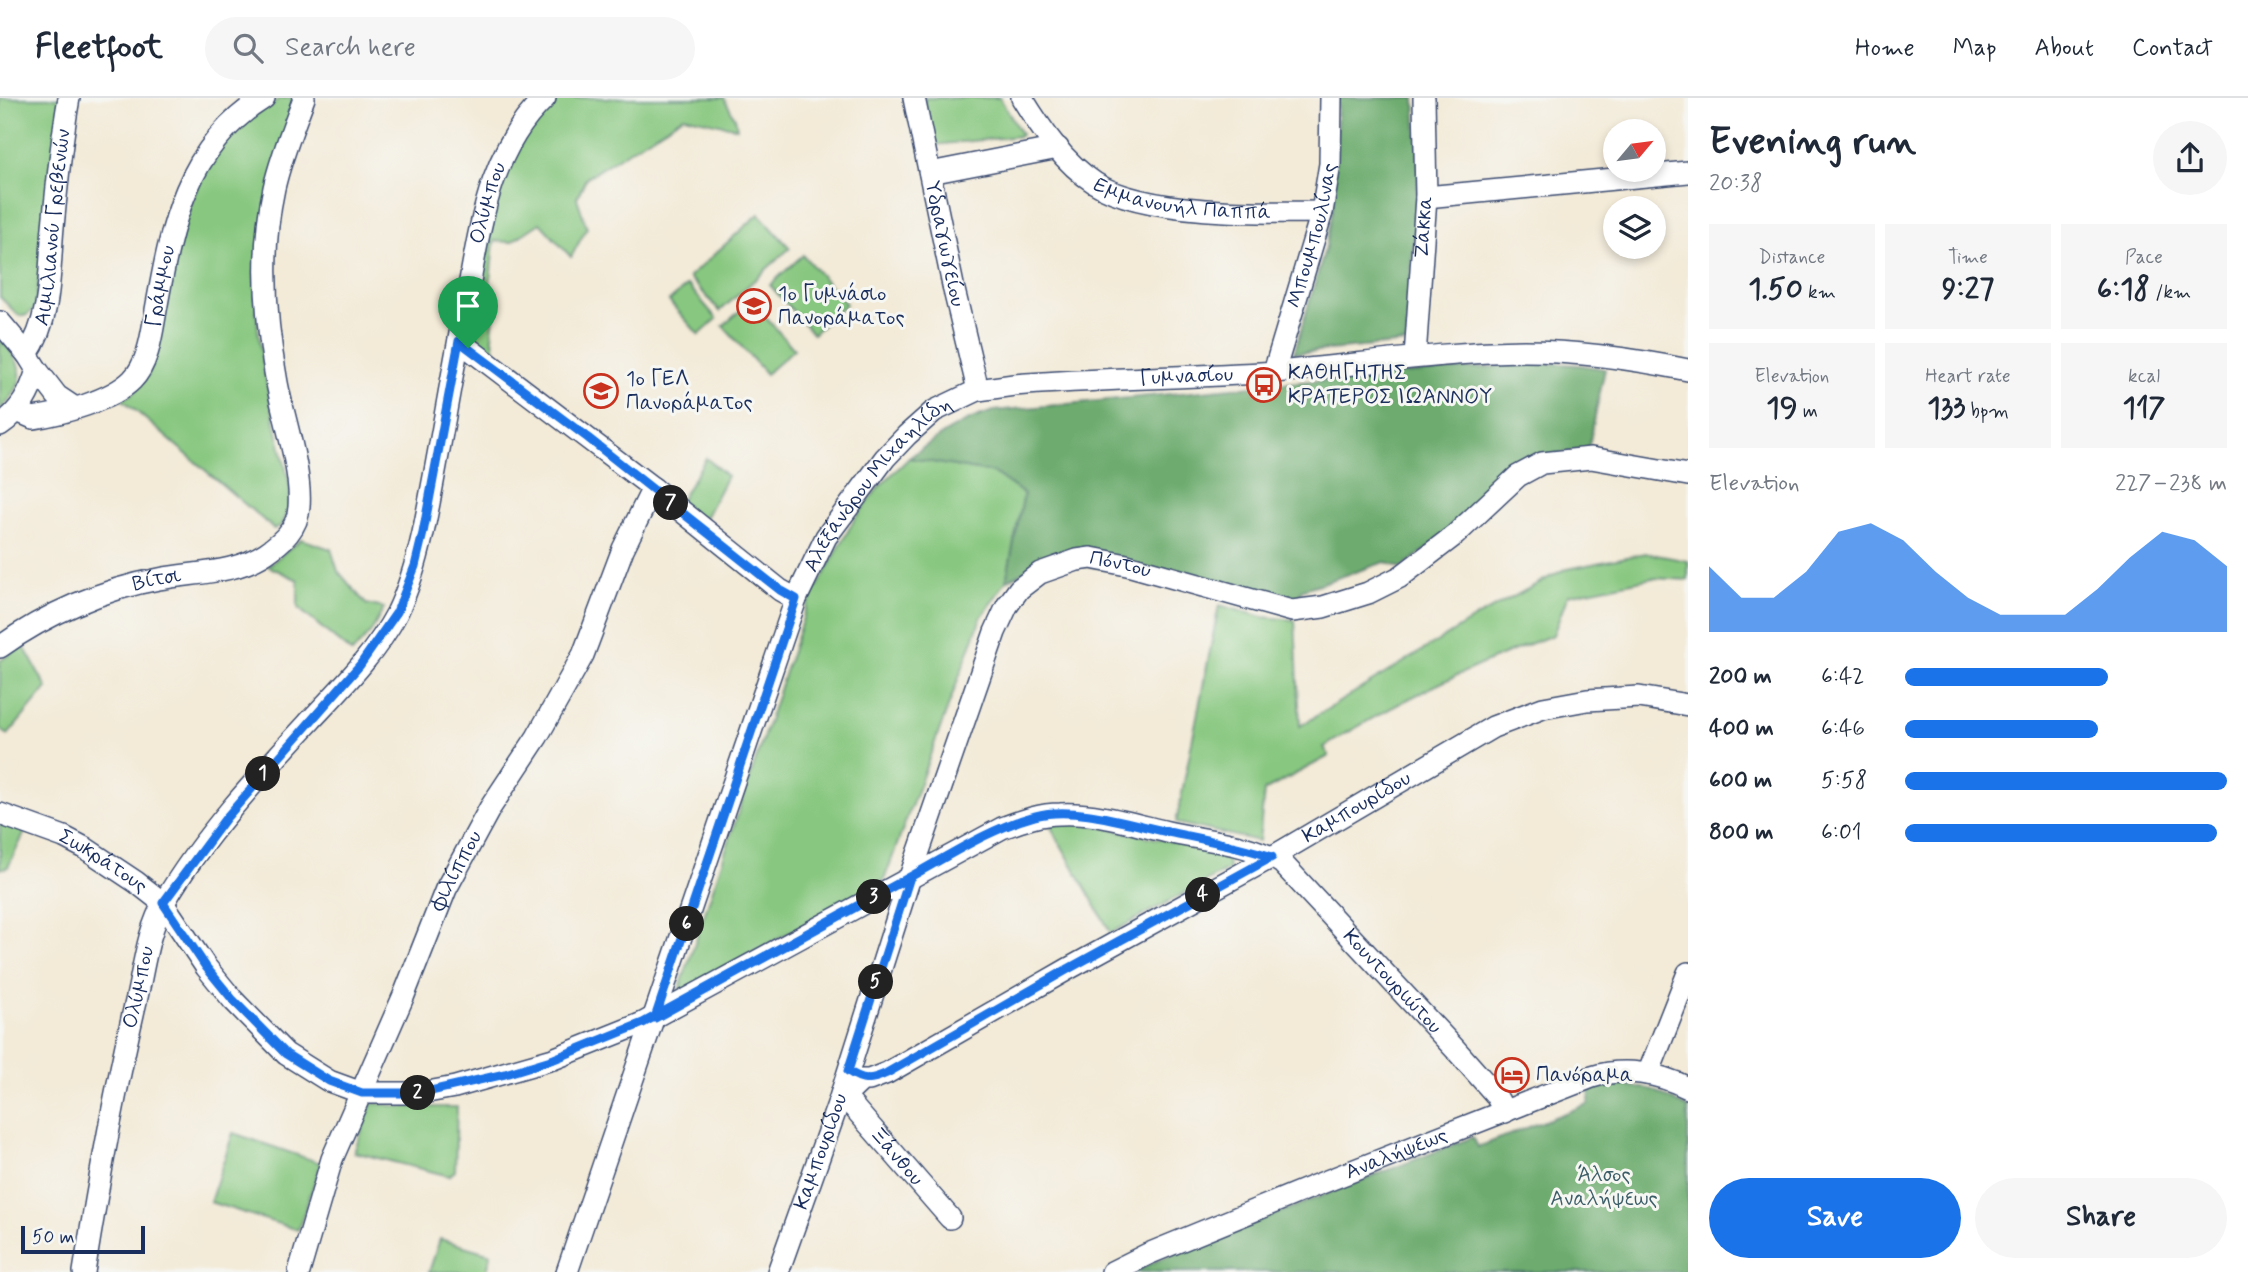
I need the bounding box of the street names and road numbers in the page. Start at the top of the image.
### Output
street label: Αιμιλιανού Γρεβενών [28,127,78,329]
street label: Ολύμπου [463,158,513,246]
street label: Μπουμπουλίνας [1280,161,1344,311]
street label: Εμμανουήλ Παππά [1088,171,1271,226]
street label: Υδραγωγείου [918,178,972,310]
street label: Ζάκκα [1408,195,1440,259]
street label: Γράμμου [139,242,182,329]
street label: Γυμνασίου [1139,360,1234,392]
street label: Aλεξάνδρου Mιχαηλίδη [797,390,957,577]
street label: Πόντου [1087,544,1154,585]
street label: Βίτσι [130,562,183,598]
street label: Καμπουρίδου [1297,764,1416,850]
street label: Σωκράτους [54,823,154,900]
street label: Φιλίππου [424,826,489,916]
street label: Κουντουριώτου [1336,923,1448,1040]
street label: Ολύμπου [116,943,161,1031]
street label: Καμπουρίδου [787,1090,855,1213]
street label: Ξάνθου [863,1121,930,1192]
street label: Αναλήψεως [1341,1121,1451,1186]

